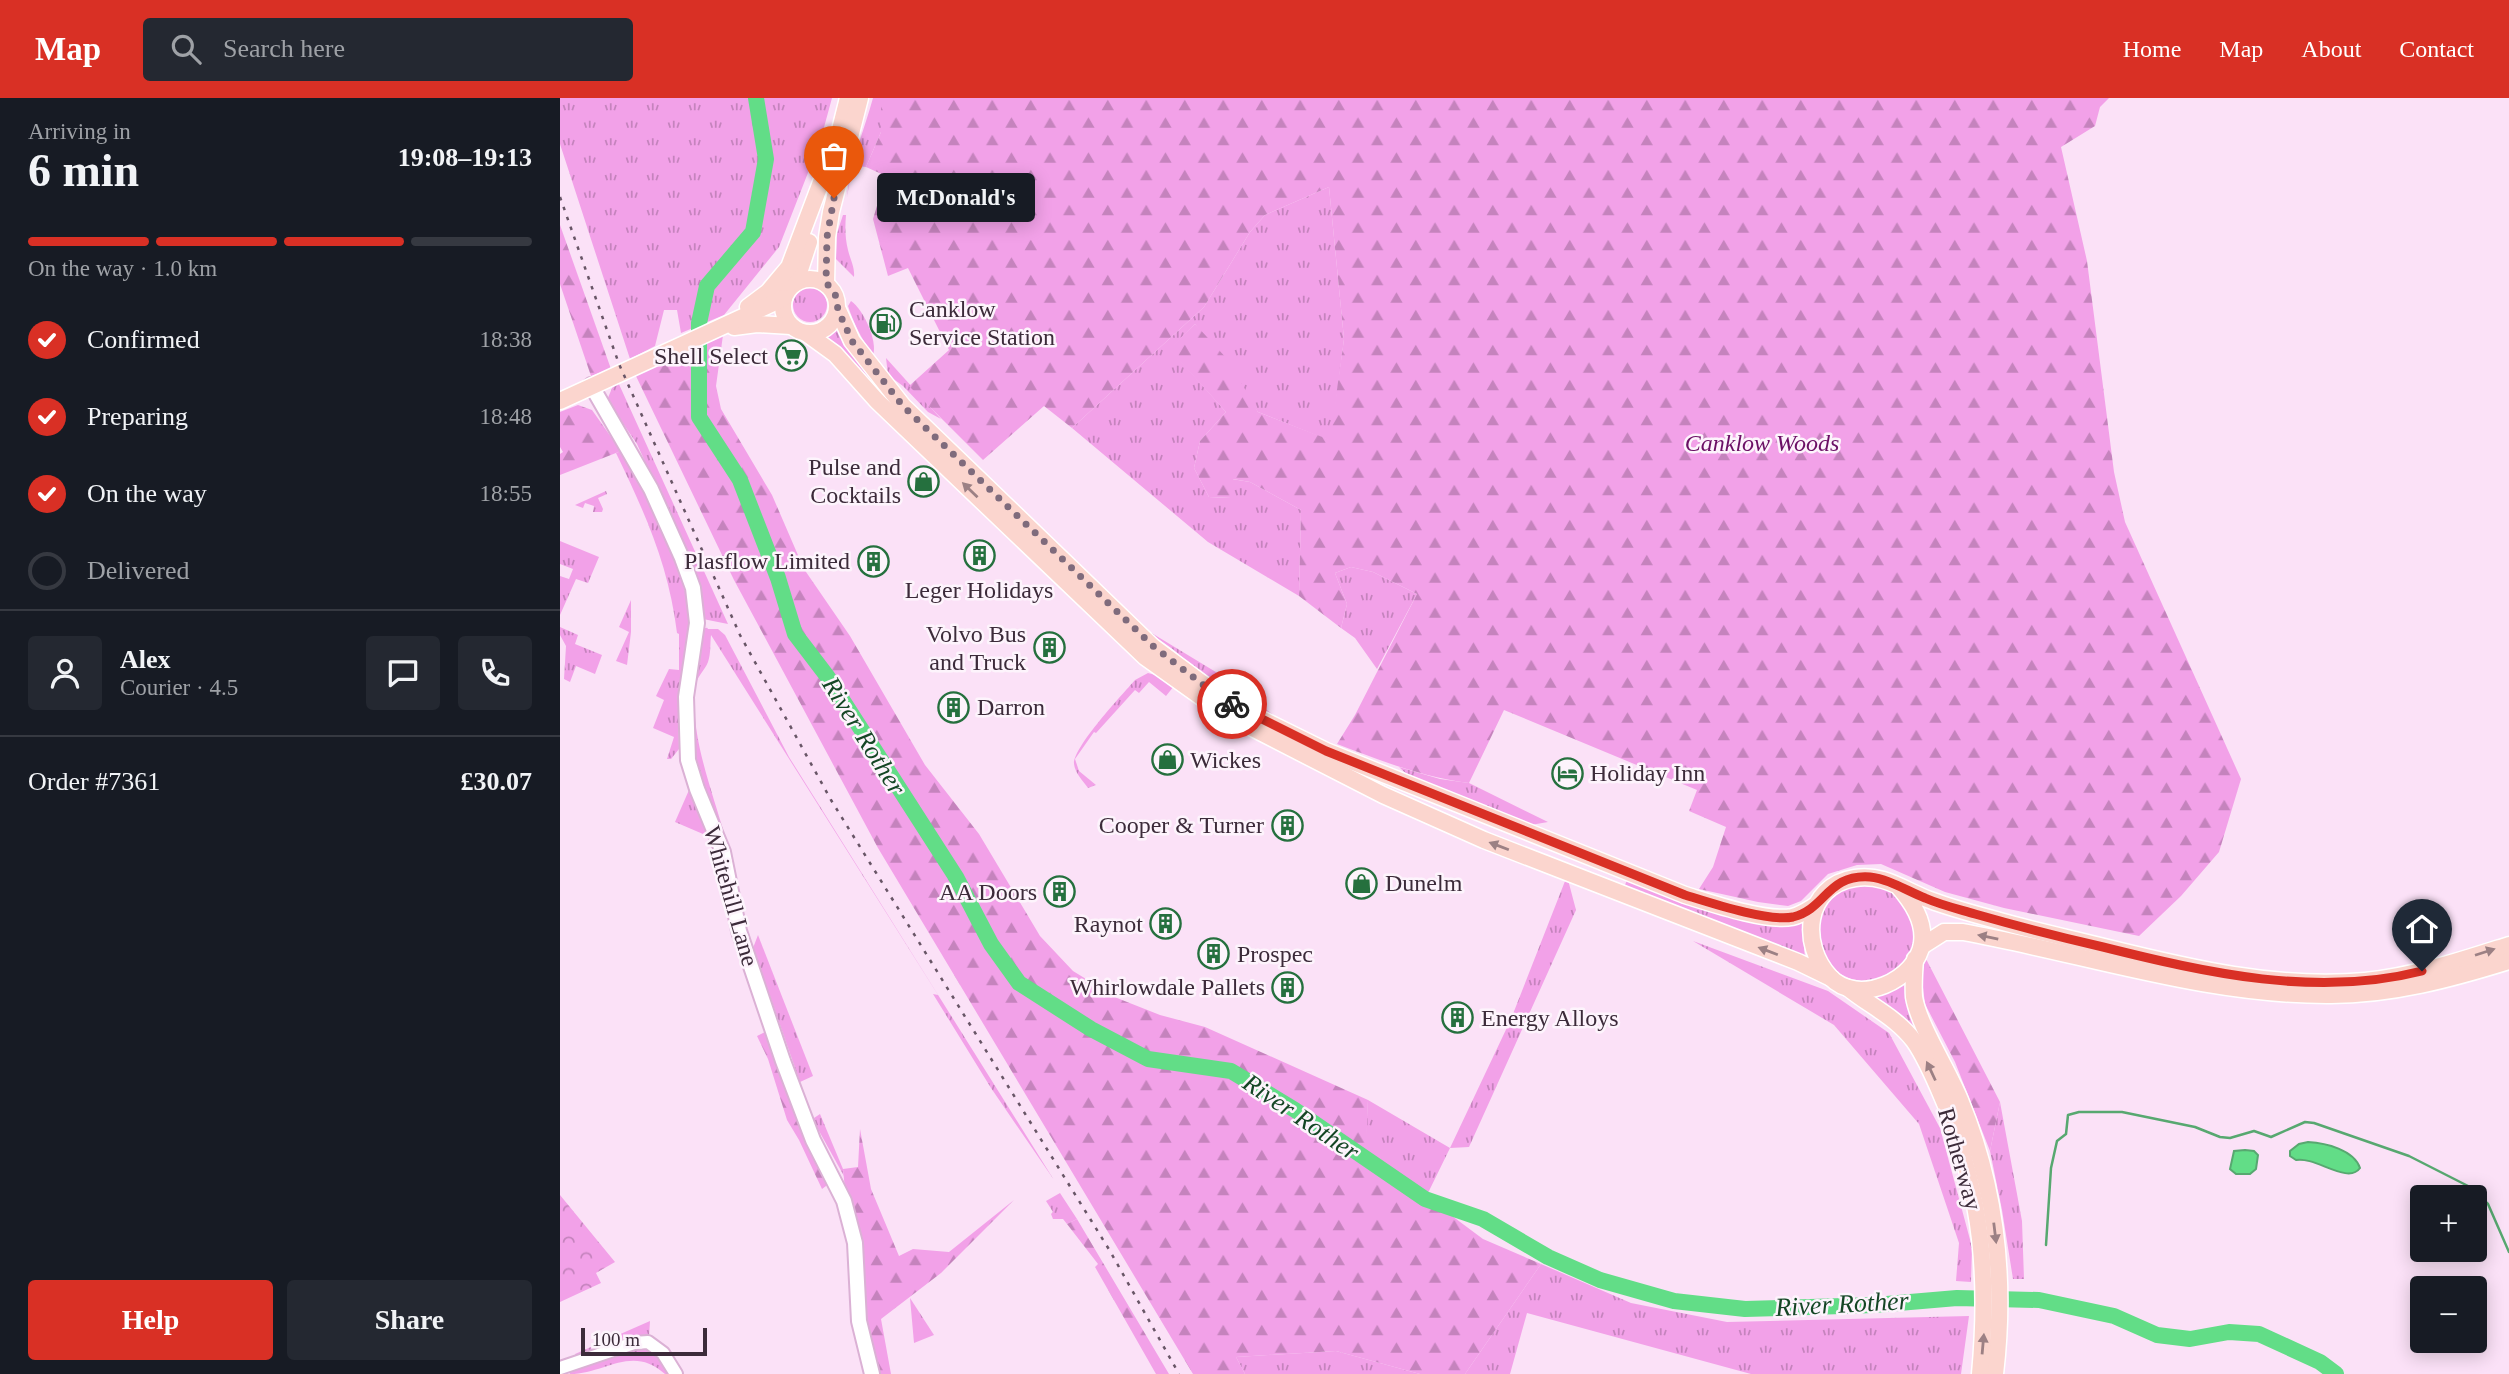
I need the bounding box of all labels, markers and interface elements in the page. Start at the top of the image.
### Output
search box [143,18,633,81]
icon: search [167,30,205,68]
text: Map [35,31,101,67]
text: Search here [223,34,345,63]
text: Home [2123,36,2181,62]
text: Map [2219,36,2263,62]
text: About [2301,36,2361,62]
text: Contact [2399,36,2474,62]
text: Arriving in [28,119,131,144]
pin [804,126,864,198]
icon: bag [815,137,853,175]
text: 19:08–19:13 [398,143,532,172]
text: 6 min [28,145,139,196]
callout: McDonald's [876,174,1034,222]
text: McDonald's [897,185,1015,210]
text: On the way · 1.0 km [28,256,217,281]
place label: Canklow Service Station [909,296,1055,350]
fuel station icon: Canklow Service Station [869,306,903,340]
icon: check [28,321,66,359]
text: Confirmed [87,325,200,354]
text: 18:38 [480,327,532,352]
supermarket icon: Shell Select [774,339,808,373]
place label: Shell Select [654,343,768,369]
icon: check [28,398,66,436]
text: Preparing [87,402,188,431]
text: 18:48 [480,404,532,429]
park label: Canklow Woods [1685,430,1839,456]
place label: Pulse and Cocktails [808,454,901,508]
shop icon: Pulse and Cocktails [907,464,941,498]
icon: check [28,475,66,513]
text: On the way [87,479,207,508]
text: 18:55 [480,481,532,506]
one-way arrow [962,482,979,498]
building icon: Leger Holidays [962,539,996,573]
building icon: Plasflow Limited [856,544,890,578]
place label: Plasflow Limited [684,548,850,574]
text: Delivered [87,556,190,585]
place label: Leger Holidays [905,577,1053,603]
place label: Volvo Bus and Truck [926,621,1026,675]
building icon: Volvo Bus and Truck [1032,631,1066,665]
button: person [28,636,102,710]
button: chat [366,636,440,710]
button: phone [458,636,532,710]
text: Alex [120,645,171,674]
courier [1197,669,1267,739]
water label: River Rother [816,671,912,801]
text: Courier · 4.5 [120,675,238,700]
icon: bike [1213,685,1251,723]
building icon: Darron [937,690,971,724]
place label: Darron [977,694,1045,720]
shop icon: Wickes [1150,743,1184,777]
place label: Wickes [1190,747,1261,773]
hotel icon: Holiday Inn [1550,756,1584,790]
place label: Holiday Inn [1590,760,1705,786]
text: Order #7361 [28,767,160,796]
text: £30.07 [461,767,532,796]
building icon: Cooper & Turner [1270,808,1304,842]
place label: Cooper & Turner [1099,812,1264,838]
street label: Whitehill Lane [699,823,763,969]
one-way arrow [1488,840,1509,851]
shop icon: Dunelm [1345,866,1379,900]
place label: Dunelm [1385,870,1463,896]
building icon: AA Doors [1043,875,1077,909]
place label: AA Doors [939,879,1037,905]
pin [2392,899,2452,971]
building icon: Raynot [1149,907,1183,941]
icon: home [2403,910,2441,948]
place label: Raynot [1074,911,1143,937]
one-way arrow [1977,931,1999,942]
building icon: Prospec [1197,937,1231,971]
place label: Prospec [1237,941,1313,967]
one-way arrow [1758,945,1779,956]
one-way arrow [2475,947,2496,957]
building icon: Whirlowdale Pallets [1271,970,1305,1004]
place label: Whirlowdale Pallets [1070,974,1265,1000]
building icon: Energy Alloys [1441,1001,1475,1035]
place label: Energy Alloys [1481,1005,1619,1031]
one-way arrow [1925,1061,1937,1081]
water label: River Rother [1237,1067,1365,1167]
street label: Rotherway [1933,1105,1987,1213]
map controls [2410,1185,2487,1353]
button: + [2410,1185,2487,1262]
one-way arrow [1990,1222,2001,1244]
button: − [2410,1276,2487,1353]
button: Help [28,1280,273,1360]
button: Share [287,1280,532,1360]
water label: River Rother [1774,1286,1910,1322]
scale bar [581,1325,707,1357]
text: 100 m [592,1329,640,1350]
one-way arrow [1978,1333,1989,1355]

